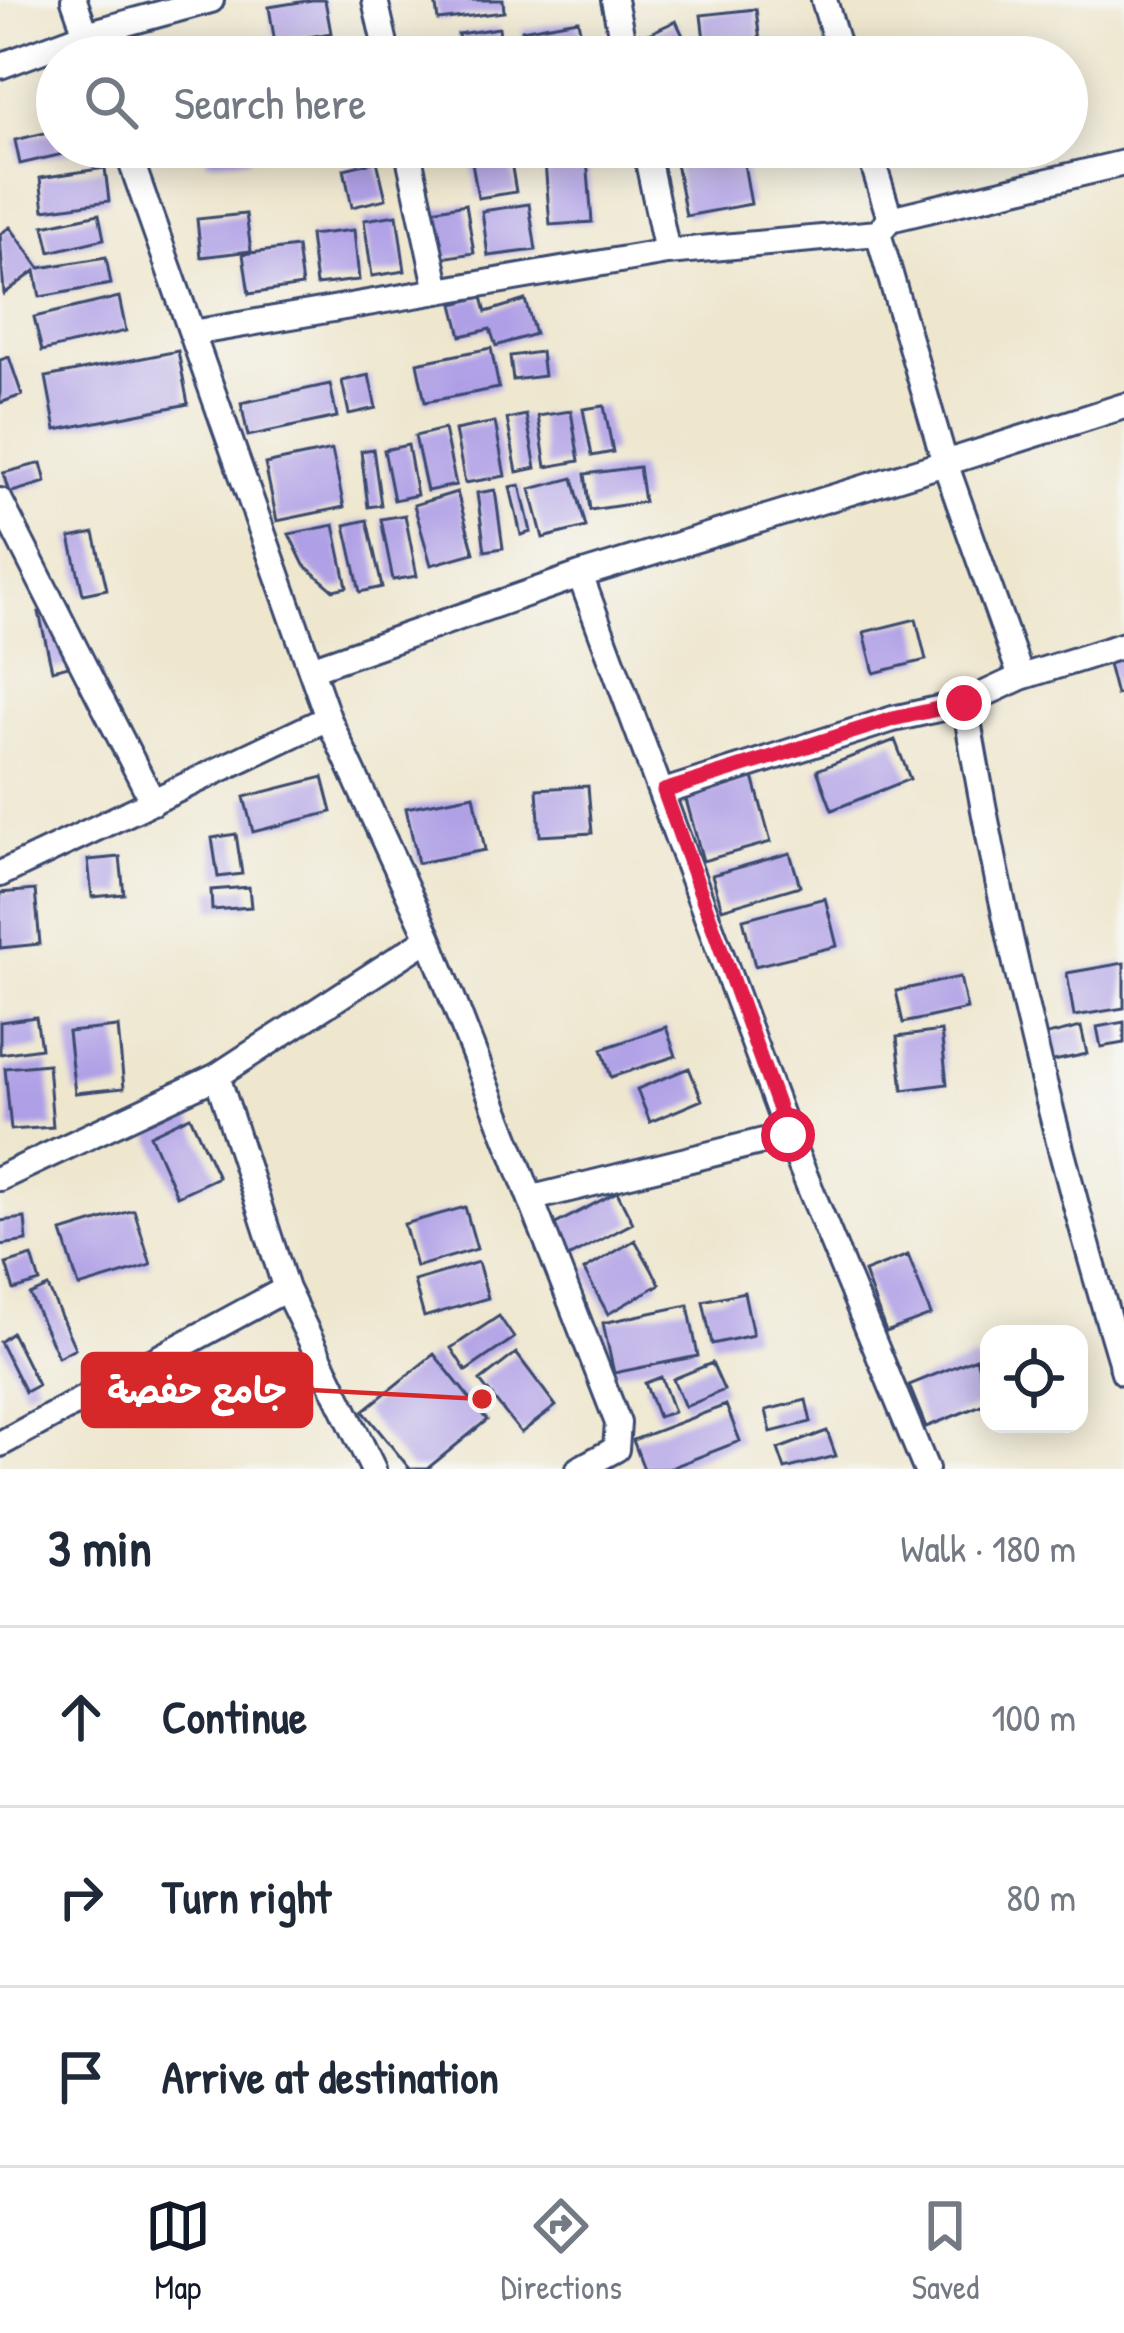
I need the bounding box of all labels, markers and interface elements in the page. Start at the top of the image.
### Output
search box [36,36,1088,168]
icon: search [78,69,144,135]
text: Search here [174,72,366,133]
route end [937,676,991,730]
route start [761,1108,815,1162]
map controls [980,1325,1088,1433]
button: locate [980,1325,1088,1433]
callout: جامع حفصة [83,1354,311,1426]
text: جامع حفصة [107,1365,287,1417]
text: 3 min [48,1513,152,1582]
text: Walk · 180 m [900,1521,1076,1574]
icon: ahead [48,1684,114,1750]
text: Continue [162,1686,307,1747]
text: 100 m [991,1690,1076,1743]
icon: right [48,1864,114,1930]
text: Turn right [162,1866,331,1927]
text: 80 m [1006,1870,1076,1923]
icon: arrive [48,2044,114,2110]
text: Arrive at destination [162,2046,499,2107]
tab: Map [145,2193,211,2309]
tab: Directions [501,2193,622,2309]
tab: Saved [912,2193,979,2309]

